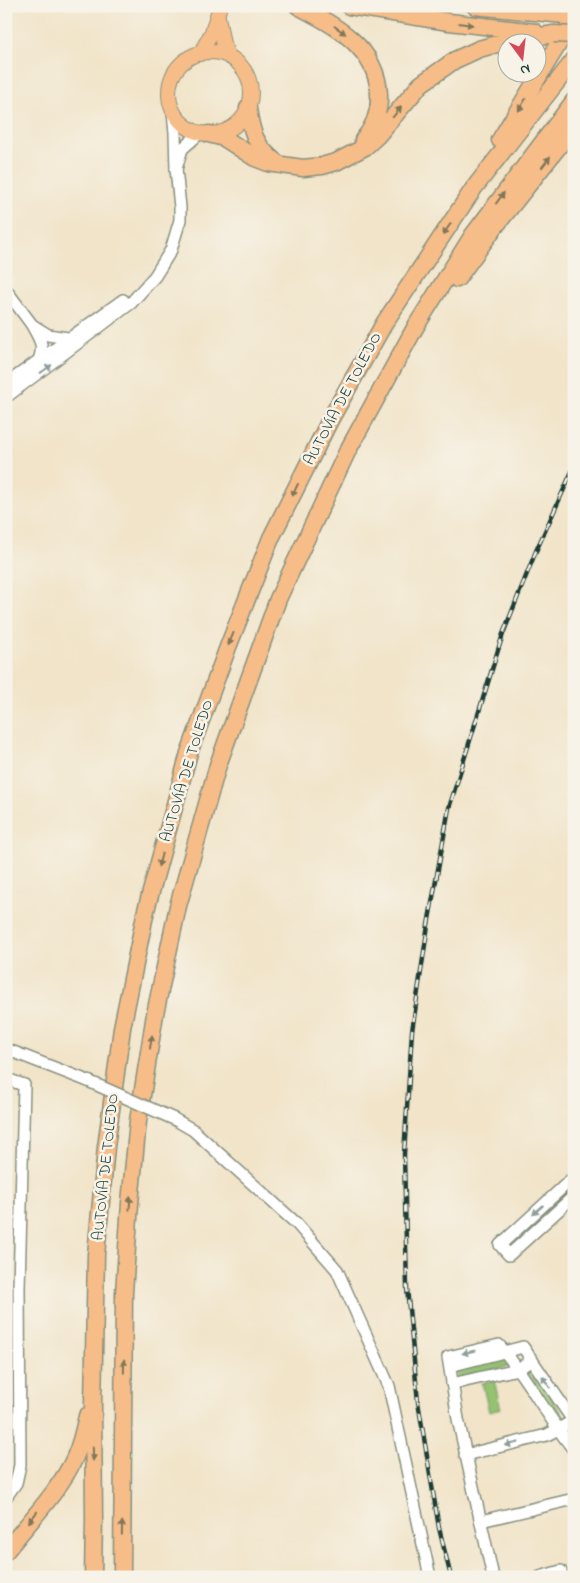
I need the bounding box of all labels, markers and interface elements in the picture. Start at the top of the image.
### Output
one-way arrow [459,20,475,28]
one-way arrow [333,25,347,35]
north arrow [498,32,548,82]
text: N [518,58,532,80]
one-way arrow [517,99,526,112]
one-way arrow [391,105,402,118]
one-way arrow [541,156,552,169]
one-way arrow [495,191,505,205]
one-way arrow [442,222,452,236]
street label: AUTOVÍA DE TOLEDO [298,328,388,470]
one-way arrow [39,363,52,374]
one-way arrow [291,483,299,497]
one-way arrow [226,632,234,646]
street label: AUTOVÍA DE TOLEDO [154,697,220,845]
one-way arrow [155,853,163,868]
one-way arrow [147,1034,155,1050]
street label: AUTOVÍA DE TOLEDO [86,1092,126,1242]
one-way arrow [127,1195,135,1211]
one-way arrow [532,1204,544,1216]
one-way arrow [461,1348,476,1356]
one-way arrow [120,1357,128,1373]
one-way arrow [542,1375,551,1389]
one-way arrow [504,1440,519,1448]
one-way arrow [89,1446,97,1462]
one-way arrow [28,1510,38,1524]
one-way arrow [118,1520,126,1536]

